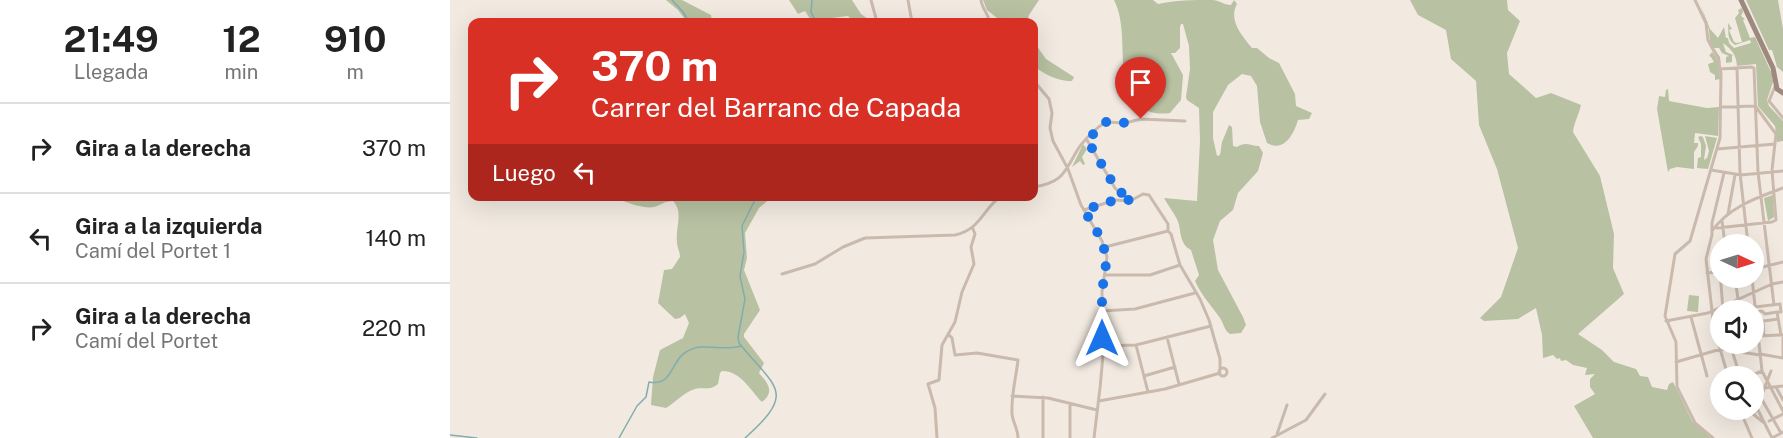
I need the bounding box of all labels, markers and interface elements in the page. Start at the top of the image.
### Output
text: 21:49 [64,18,159,60]
text: 12 [222,18,261,60]
text: 910 [324,18,386,60]
text: 370 m [591,41,718,90]
icon: right [492,42,570,120]
pin [1115,57,1166,119]
text: Llegada [74,60,148,84]
text: min [224,60,258,84]
text: m [347,60,364,84]
icon: arrive [1124,66,1157,99]
text: Carrer del Barranc de Capada [591,91,961,123]
icon: right [24,132,57,165]
text: Gira a la derecha [75,135,251,161]
text: 370 m [362,135,426,161]
icon: left [568,156,601,189]
text: Luego [492,160,556,186]
text: Gira a la izquierda [75,213,262,239]
icon: left [24,222,57,255]
text: 140 m [365,225,426,251]
north arrow [1710,234,1764,288]
map controls [1710,234,1764,420]
text: Camí del Portet 1 [75,239,231,263]
button: sound [1710,300,1764,354]
text: Gira a la derecha [75,303,251,329]
position arrow [1070,306,1134,370]
icon: right [24,312,57,345]
text: 220 m [362,315,426,341]
text: Camí del Portet [75,329,218,353]
button: search [1710,366,1764,420]

